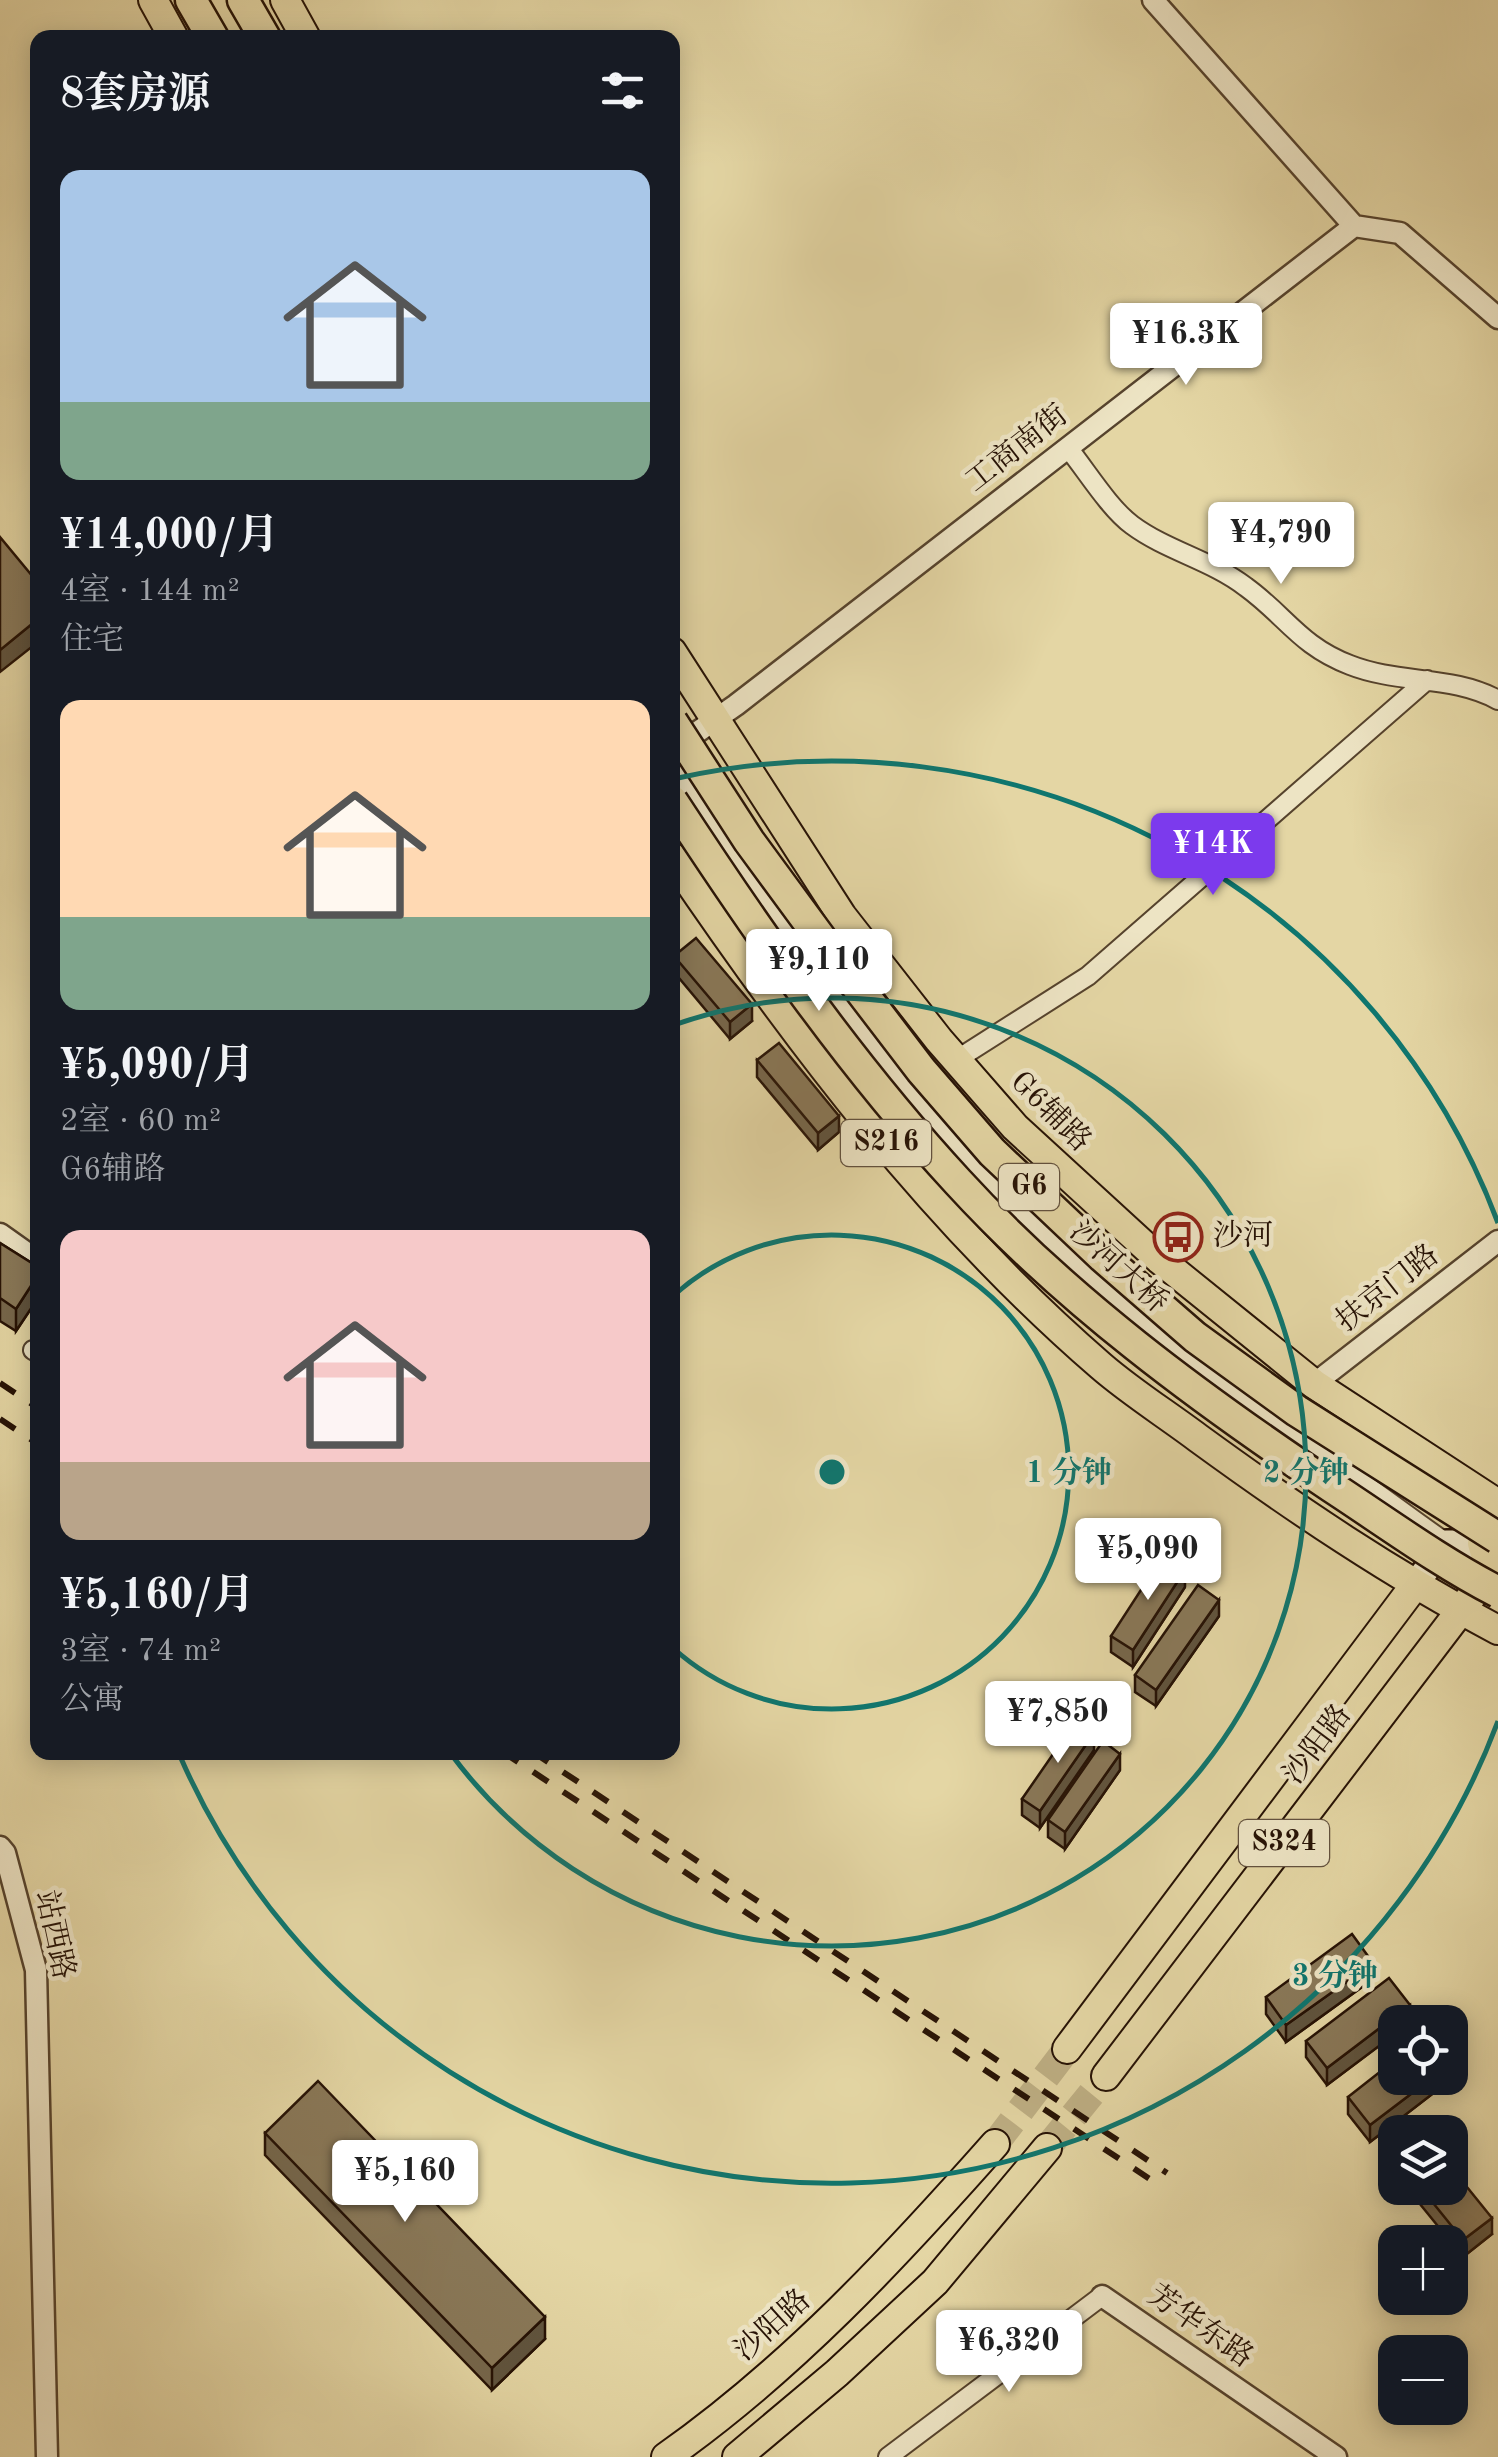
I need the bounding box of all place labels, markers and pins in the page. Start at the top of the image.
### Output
pin: ¥16.3K [1105,303,1267,388]
pin: ¥4,790 [1200,502,1362,587]
pin: ¥14K [1154,813,1272,898]
pin: ¥9,110 [738,929,900,1014]
bus stop icon: 沙河 [1152,1211,1204,1263]
place label: 沙河 [1213,1219,1273,1252]
centre of rings [814,1454,850,1490]
pin: ¥5,090 [1067,1518,1229,1603]
pin: ¥7,850 [977,1681,1139,1766]
pin: ¥5,160 [324,2140,486,2225]
pin: ¥6,320 [928,2310,1090,2395]

